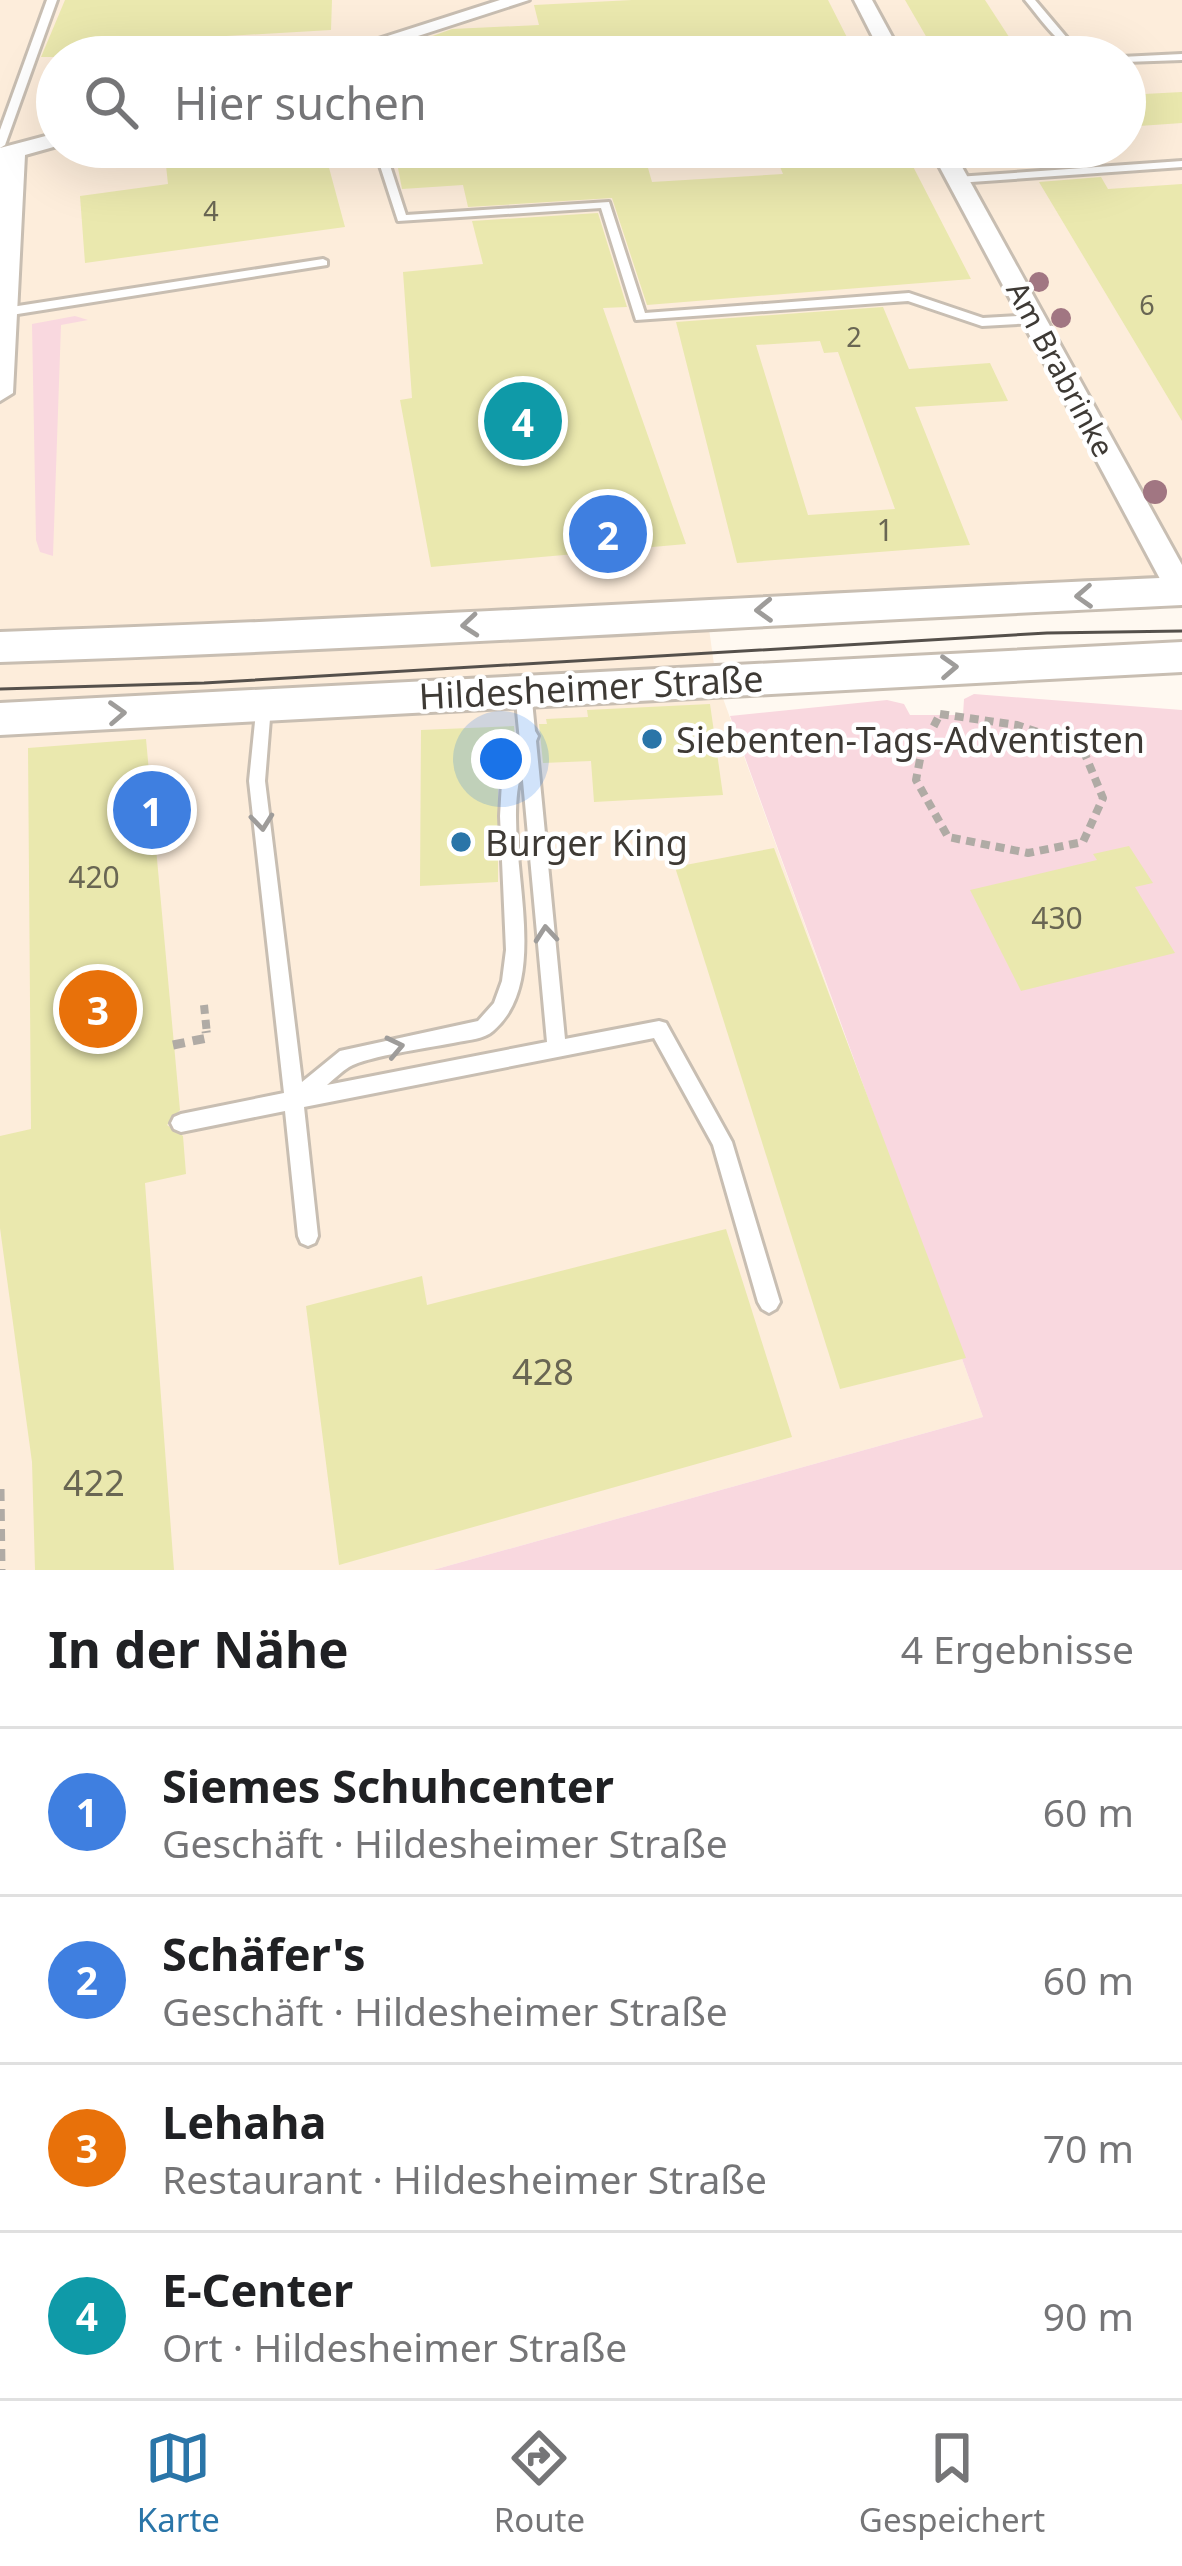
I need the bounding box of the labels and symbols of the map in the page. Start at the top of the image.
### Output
house number: 4 [203,192,219,229]
street label: Am Brabrinke [998,274,1124,464]
house number: 6 [1139,286,1155,323]
house number: 2 [846,318,862,355]
pin: 4 [484,376,562,466]
pin: 2 [569,489,647,579]
house number: 1 [876,509,894,550]
one-way arrow [1074,583,1093,609]
one-way arrow [754,597,773,623]
one-way arrow [460,612,479,638]
street label: Hildesheimer Straße [417,654,765,720]
one-way arrow [940,654,959,680]
one-way arrow [108,700,127,726]
place label: Siebenten-Tags-Adventisten [676,715,1145,764]
marker: Siebenten-Tags-Adventisten [639,726,665,752]
your location [471,729,531,789]
pin: 1 [113,765,191,855]
one-way arrow [248,812,274,832]
place label: Burger King [485,818,688,867]
marker: Burger King [448,829,474,855]
house number: 420 [68,856,120,897]
house number: 430 [1031,897,1083,938]
one-way arrow [534,924,559,943]
pin: 3 [59,964,137,1054]
one-way arrow [384,1035,404,1060]
house number: 428 [512,1347,574,1396]
house number: 422 [63,1458,125,1507]

